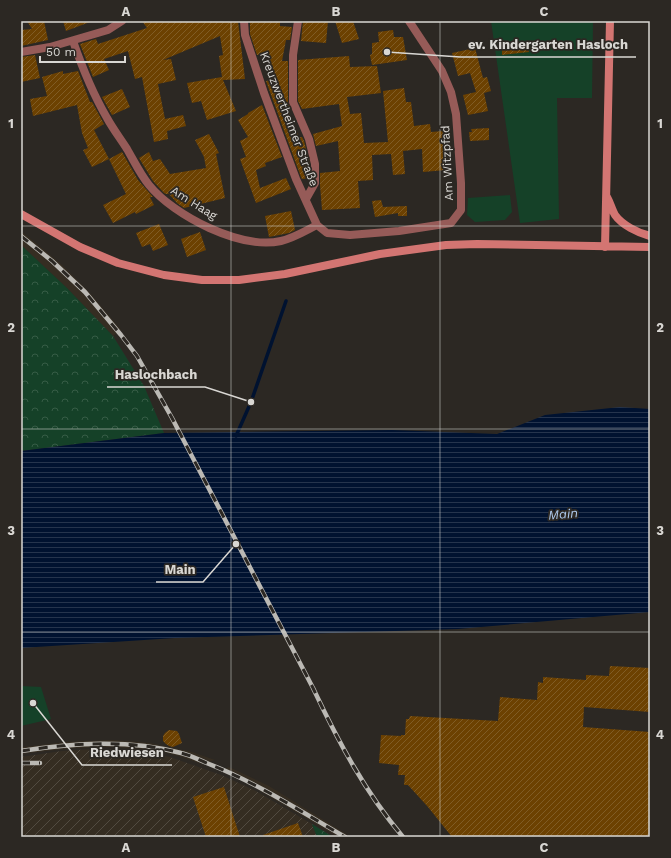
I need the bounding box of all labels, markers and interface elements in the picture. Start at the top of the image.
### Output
text: A [122,4,131,19]
text: B [332,4,341,19]
text: C [540,4,549,19]
callout: ev. Kindergarten Hasloch [460,32,636,57]
text: ev. Kindergarten Hasloch [468,37,628,52]
scale bar [40,38,125,64]
text: 50 m [46,45,76,59]
street label: Kreuzwertheimer Straße [257,50,321,188]
text: 1 [8,116,14,131]
text: 1 [657,116,663,131]
street label: Am Witzpfad [438,125,456,201]
street label: Am Haag [168,183,220,223]
text: 2 [7,320,15,335]
text: 2 [656,320,664,335]
callout: Haslochbach [107,362,205,387]
text: Haslochbach [115,367,197,382]
water label: Main [547,505,579,523]
text: 3 [7,523,15,538]
text: 3 [656,523,664,538]
callout: Main [156,557,203,582]
text: Main [164,562,196,577]
text: 4 [7,727,16,742]
text: 4 [656,727,665,742]
callout: Riedwiesen [82,740,172,765]
text: Riedwiesen [90,745,164,760]
text: A [122,840,131,855]
text: B [332,840,341,855]
text: C [540,840,549,855]

